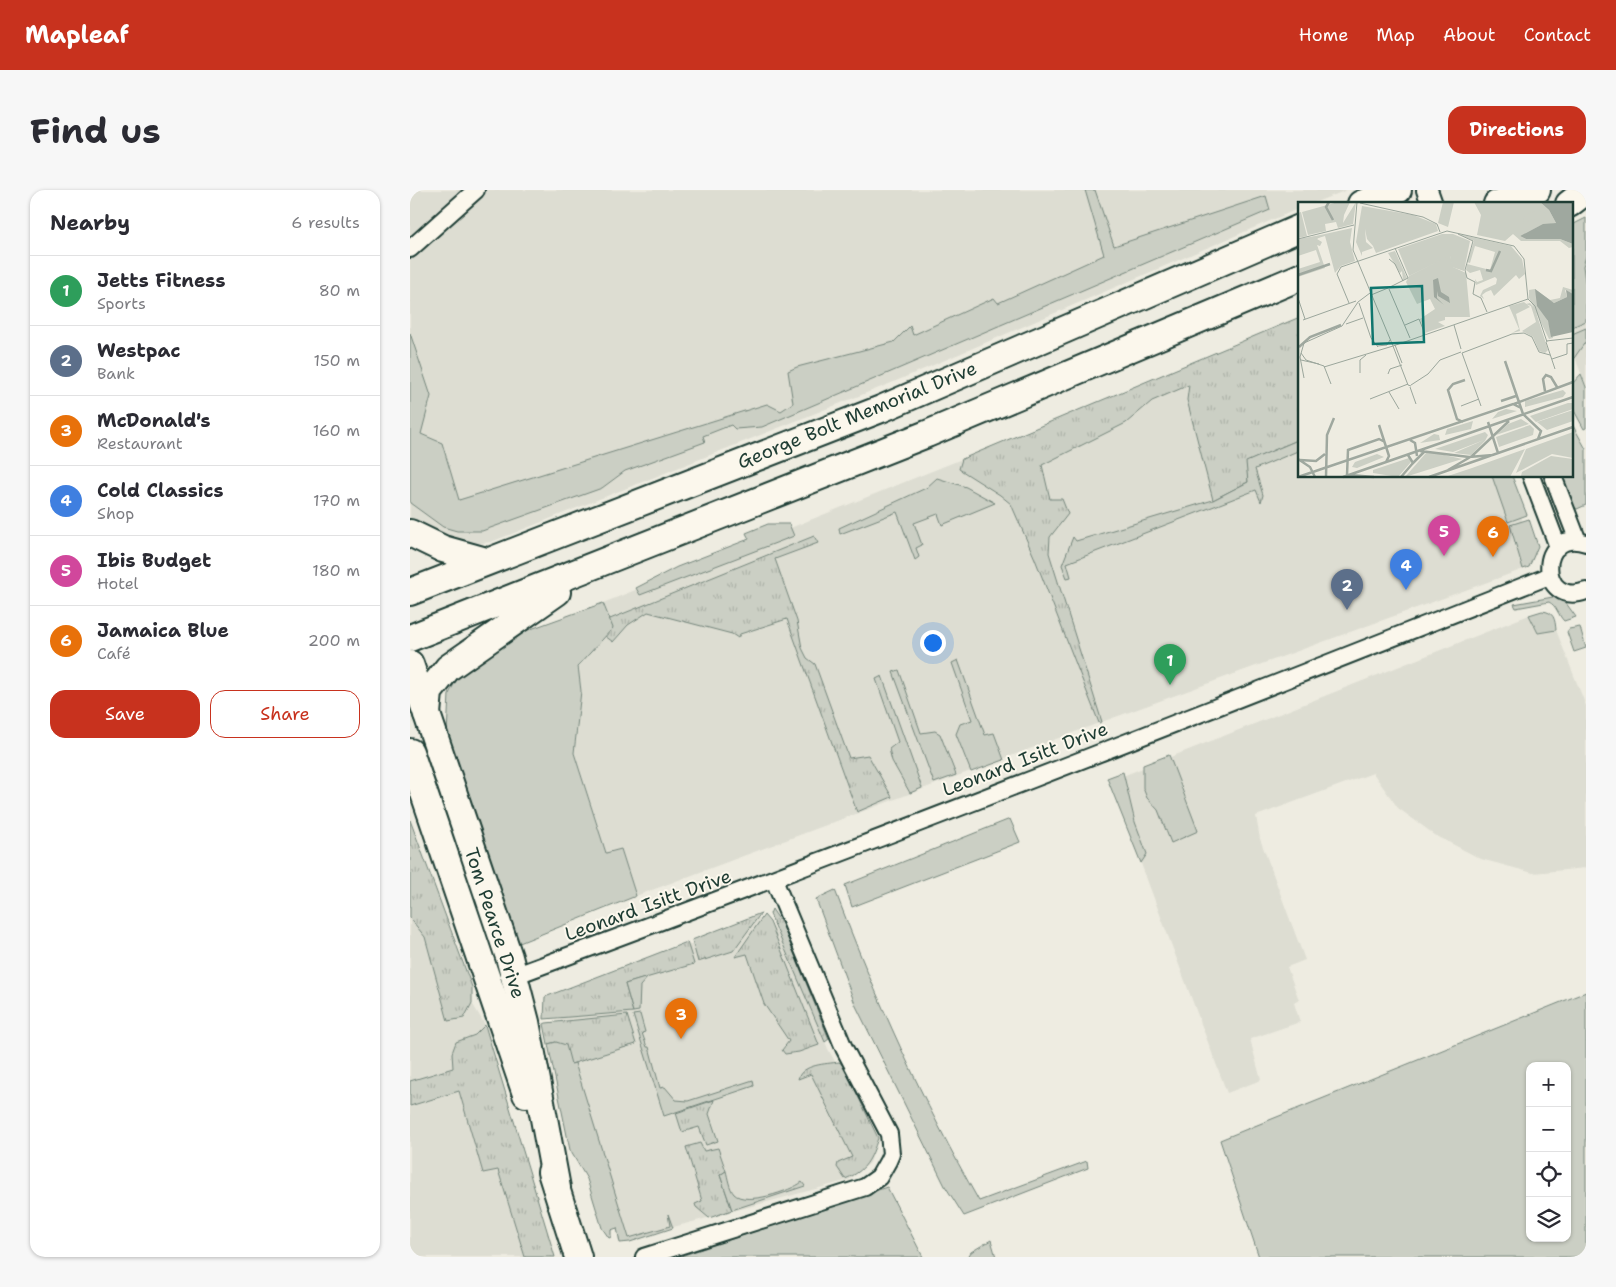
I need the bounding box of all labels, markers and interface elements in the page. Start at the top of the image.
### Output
text: Mapleaf [25,19,129,51]
text: Home [1299,23,1348,47]
text: Map [1376,23,1415,47]
text: About [1443,23,1496,47]
text: Contact [1524,23,1591,47]
button: Directions [1448,106,1586,154]
text: Find us [30,107,161,154]
inset map [1298,202,1574,478]
text: Nearby [50,209,130,237]
text: 6 results [291,212,360,233]
text: Jetts Fitness [97,268,225,293]
text: 1 [62,280,70,301]
text: 80 m [319,280,360,301]
text: Sports [97,293,146,314]
text: Westpac [97,338,181,363]
text: 2 [60,350,72,371]
text: 150 m [313,350,360,371]
street label: George Bolt Memorial Drive [734,355,980,475]
text: Bank [97,363,135,384]
text: McDonald's [97,408,210,433]
text: 3 [60,420,72,441]
text: 160 m [313,420,360,441]
text: Restaurant [97,433,183,454]
text: Cold Classics [97,478,224,503]
text: 4 [60,490,72,511]
text: 170 m [313,490,360,511]
text: Shop [97,503,134,524]
pin: 5 [1428,515,1460,556]
pin: 6 [1477,516,1509,557]
text: Ibis Budget [97,548,211,573]
pin: 4 [1390,549,1422,590]
text: 5 [61,560,71,581]
text: 180 m [312,560,360,581]
pin: 2 [1331,569,1363,610]
text: Hotel [97,573,138,594]
text: Jamaica Blue [97,618,229,643]
text: 6 [60,630,72,651]
text: 200 m [308,630,360,651]
your location [920,630,946,656]
text: Café [97,643,131,664]
pin: 1 [1154,644,1186,685]
button: Save [50,690,200,738]
button: Share [210,690,360,738]
street label: Leonard Isitt Drive [939,716,1111,802]
street label: Tom Pearce Drive [459,844,531,1002]
street label: Leonard Isitt Drive [561,863,735,947]
pin: 3 [665,998,697,1039]
map controls [1526,1062,1571,1242]
button: + [1526,1062,1571,1107]
button: − [1526,1107,1571,1152]
button: locate [1526,1152,1571,1197]
button: layers [1526,1197,1571,1242]

